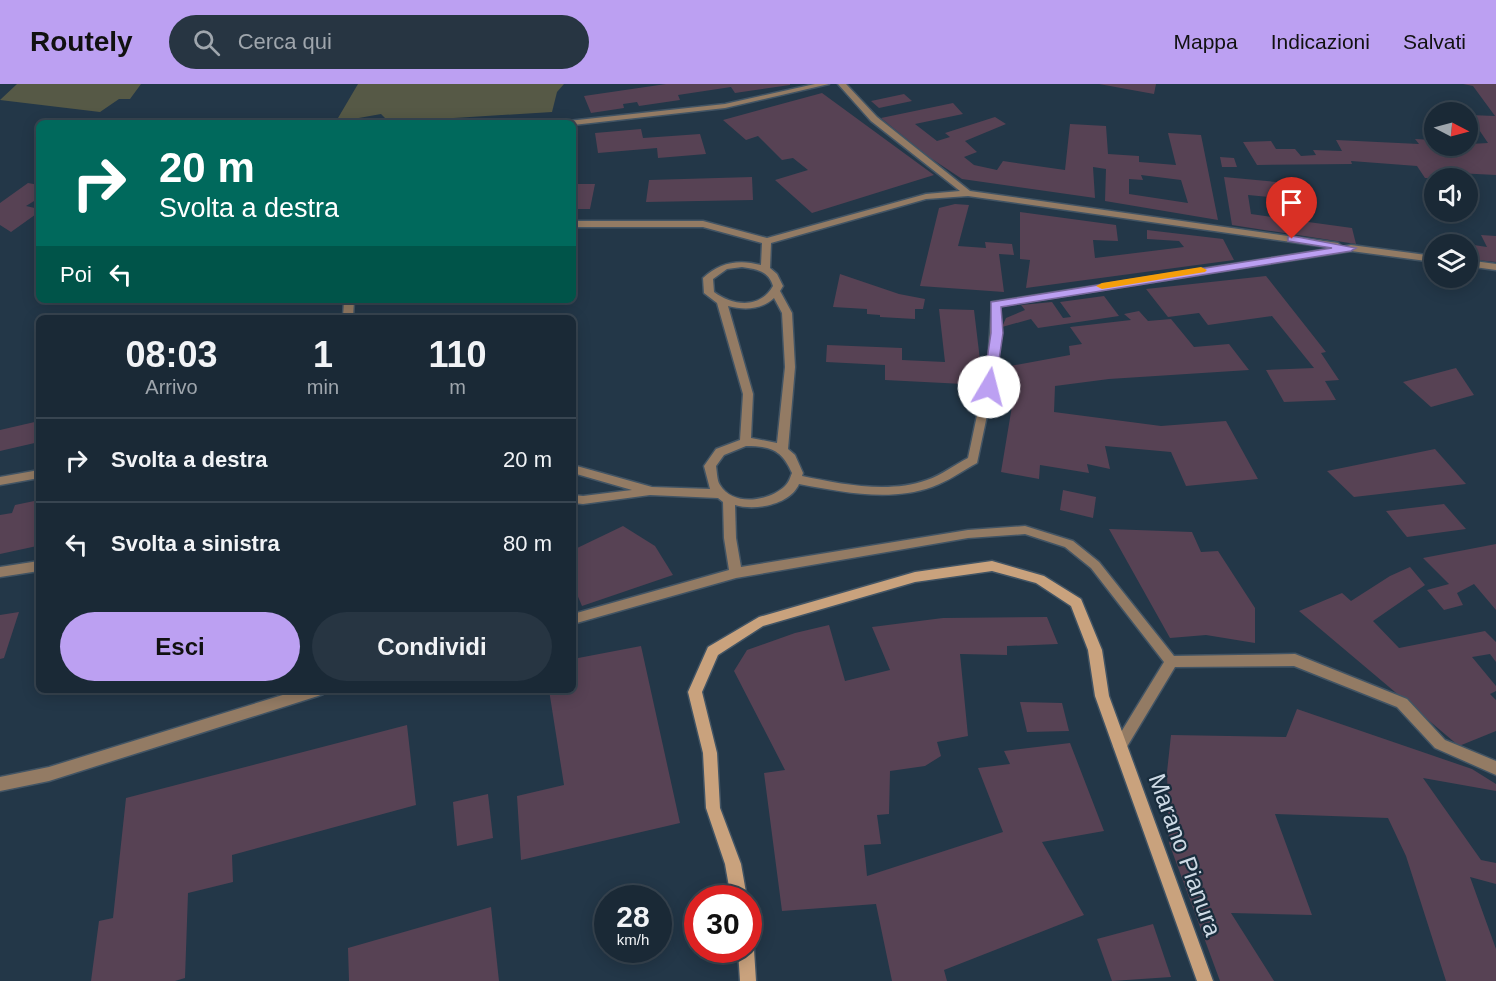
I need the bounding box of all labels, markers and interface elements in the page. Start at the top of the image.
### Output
search box [169,15,589,69]
text: Routely [30,26,133,57]
icon: search [190,26,223,59]
text: Cerca qui [238,29,332,54]
text: Mappa [1174,30,1238,53]
text: Indicazioni [1271,30,1370,53]
text: Salvati [1403,30,1466,53]
north arrow [1424,102,1478,156]
map controls [1424,102,1478,288]
icon: right [60,144,138,222]
text: 20 m [159,144,255,191]
button: sound [1424,168,1478,222]
pin [1266,177,1317,239]
icon: arrive [1275,186,1308,219]
text: Svolta a destra [159,193,339,223]
button: layers [1424,234,1478,288]
icon: left [104,258,137,291]
text: Poi [60,262,92,287]
text: 08:03 [125,334,217,375]
text: 1 [313,334,333,375]
text: 110 [428,334,487,375]
position arrow [957,355,1021,419]
text: Arrivo [145,376,198,398]
text: min [307,376,339,398]
text: m [449,376,466,398]
icon: right [60,444,93,477]
text: Svolta a destra [111,447,268,472]
text: 20 m [503,447,552,472]
icon: left [60,528,93,561]
text: Svolta a sinistra [111,531,280,556]
text: 80 m [503,531,552,556]
button: Esci [60,612,300,681]
button: Condividi [312,612,552,681]
street label: Marano Pianura [1144,770,1228,940]
speed limit sign: 30 [684,885,762,963]
text: 28 [616,900,650,933]
text: km/h [617,931,649,948]

